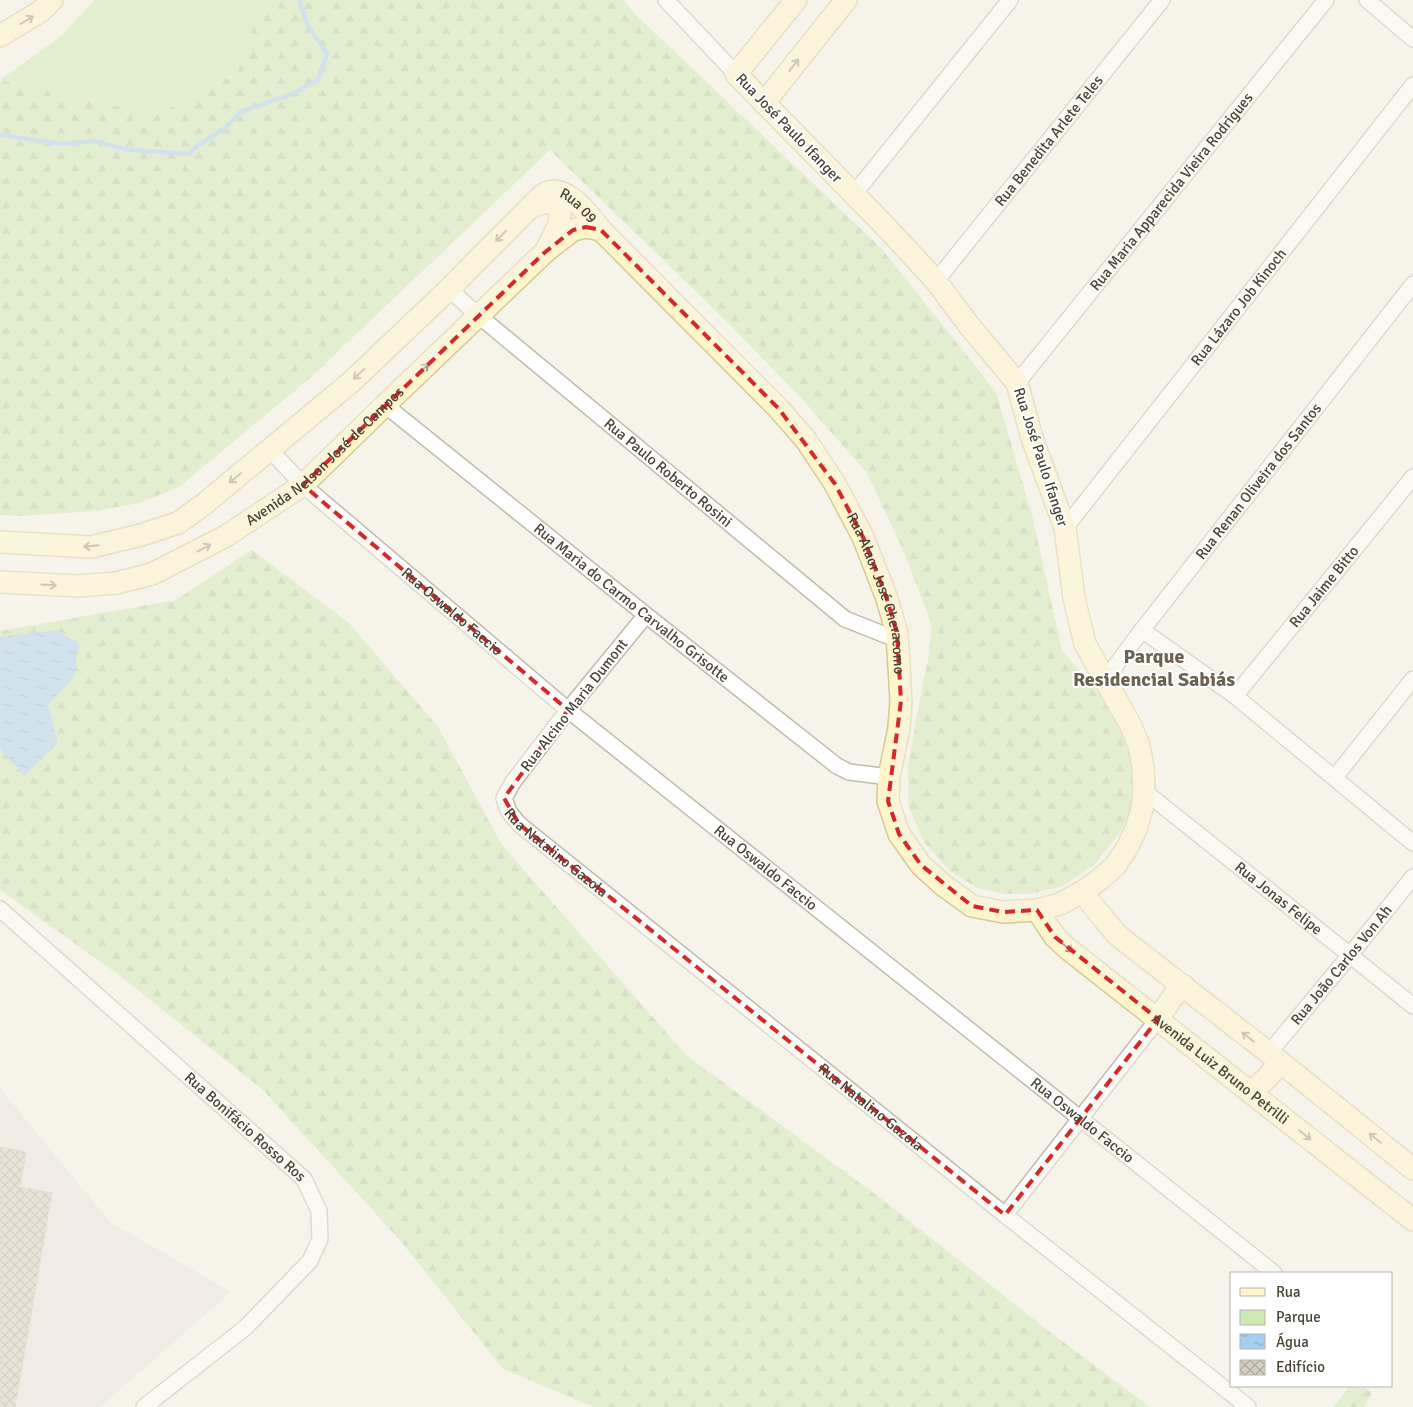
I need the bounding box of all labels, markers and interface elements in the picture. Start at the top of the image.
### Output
one-way arrow [20,14,34,24]
one-way arrow [789,59,800,72]
street label: Rua José Paulo Ifanger [732,70,846,187]
street label: Rua Benedita Arlete Teles [991,71,1107,210]
street label: Rua Maria Apparecida Vieira Rodrigues [1086,89,1257,294]
street label: Rua 09 [557,184,601,227]
one-way arrow [495,230,507,242]
street label: Rua Lázaro Job Kinoch [1187,245,1290,369]
one-way arrow [417,363,429,375]
one-way arrow [353,368,365,380]
street label: Avenida Nelson José de Campos [242,383,408,529]
street label: Rua José Paulo Ifanger [1010,385,1072,529]
street label: Rua Renan Oliveira dos Santos [1192,399,1325,563]
street label: Rua Paulo Roberto Rosini [600,414,736,531]
one-way arrow [228,473,241,484]
street label: Rua Alaor José Cheracomo [843,509,908,675]
street label: Rua Maria do Carmo Carvalho Grisotte [530,519,733,686]
one-way arrow [83,541,99,551]
street label: Rua Jaime Bitto [1285,542,1363,631]
one-way arrow [196,543,211,553]
street label: Rua Oswaldo Faccio [398,564,506,660]
one-way arrow [40,580,56,590]
street label: Rua Alcino Maria Dumont [517,635,631,775]
district label: Parque Residencial Sabiás [1073,644,1235,692]
street label: Rua Natalino Gazola [500,804,611,901]
street label: Rua Oswaldo Faccio [710,821,821,914]
street label: Rua Jonas Felipe [1231,858,1326,938]
street label: Rua João Carlos Von Ah [1287,901,1396,1029]
one-way arrow [1060,942,1073,953]
street label: Avenida Luiz Bruno Petrilli [1148,1009,1293,1128]
one-way arrow [1242,1031,1255,1042]
street label: Rua Natalino Gazola [815,1059,927,1155]
street label: Rua Bonifácio Rosso Ros [181,1068,310,1186]
street label: Rua Oswaldo Faccio [1027,1074,1138,1167]
one-way arrow [1298,1129,1311,1140]
one-way arrow [1369,1133,1382,1144]
legend [1230,1272,1393,1387]
text: Rua [1276,1283,1301,1301]
text: Parque [1276,1308,1321,1326]
text: Água [1276,1332,1309,1351]
text: Edifício [1276,1358,1325,1376]

